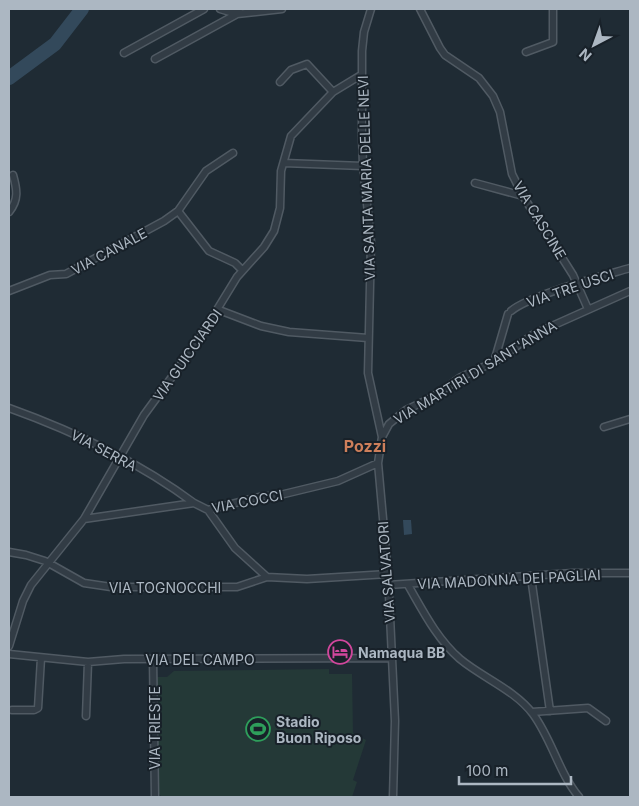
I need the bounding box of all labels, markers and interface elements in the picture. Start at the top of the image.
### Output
north arrow [569,20,619,70]
text: N [576,45,595,65]
street label: VIA SANTA MARIA DELLE NEVI [354,75,378,281]
street label: VIA CASCINE [510,178,570,262]
street label: VIA CANALE [68,224,150,278]
street label: VIA TRE USCI [524,265,616,311]
street label: VIA GUICCIARDI [149,306,225,404]
street label: VIA MARTIRI DI SANT'ANNA [390,316,560,428]
street label: VIA SERRA [68,426,140,475]
district label: Pozzi [344,436,386,456]
street label: VIA COCCI [210,486,284,516]
street label: VIA SALVATORI [374,521,398,623]
street label: VIA MADONNA DEI PAGLIAI [417,566,601,592]
street label: VIA TOGNOCCHI [109,579,221,596]
hotel icon: Namaqua BB [327,639,353,665]
place label: Namaqua BB [358,644,445,661]
street label: VIA DEL CAMPO [145,651,255,668]
street label: VIA TRIESTE [146,686,163,770]
place label: Stadio Buon Riposo [276,713,362,746]
sports icon: Stadio Buon Riposo [245,716,271,742]
scale bar [459,754,572,786]
text: 100 m [466,761,508,780]

